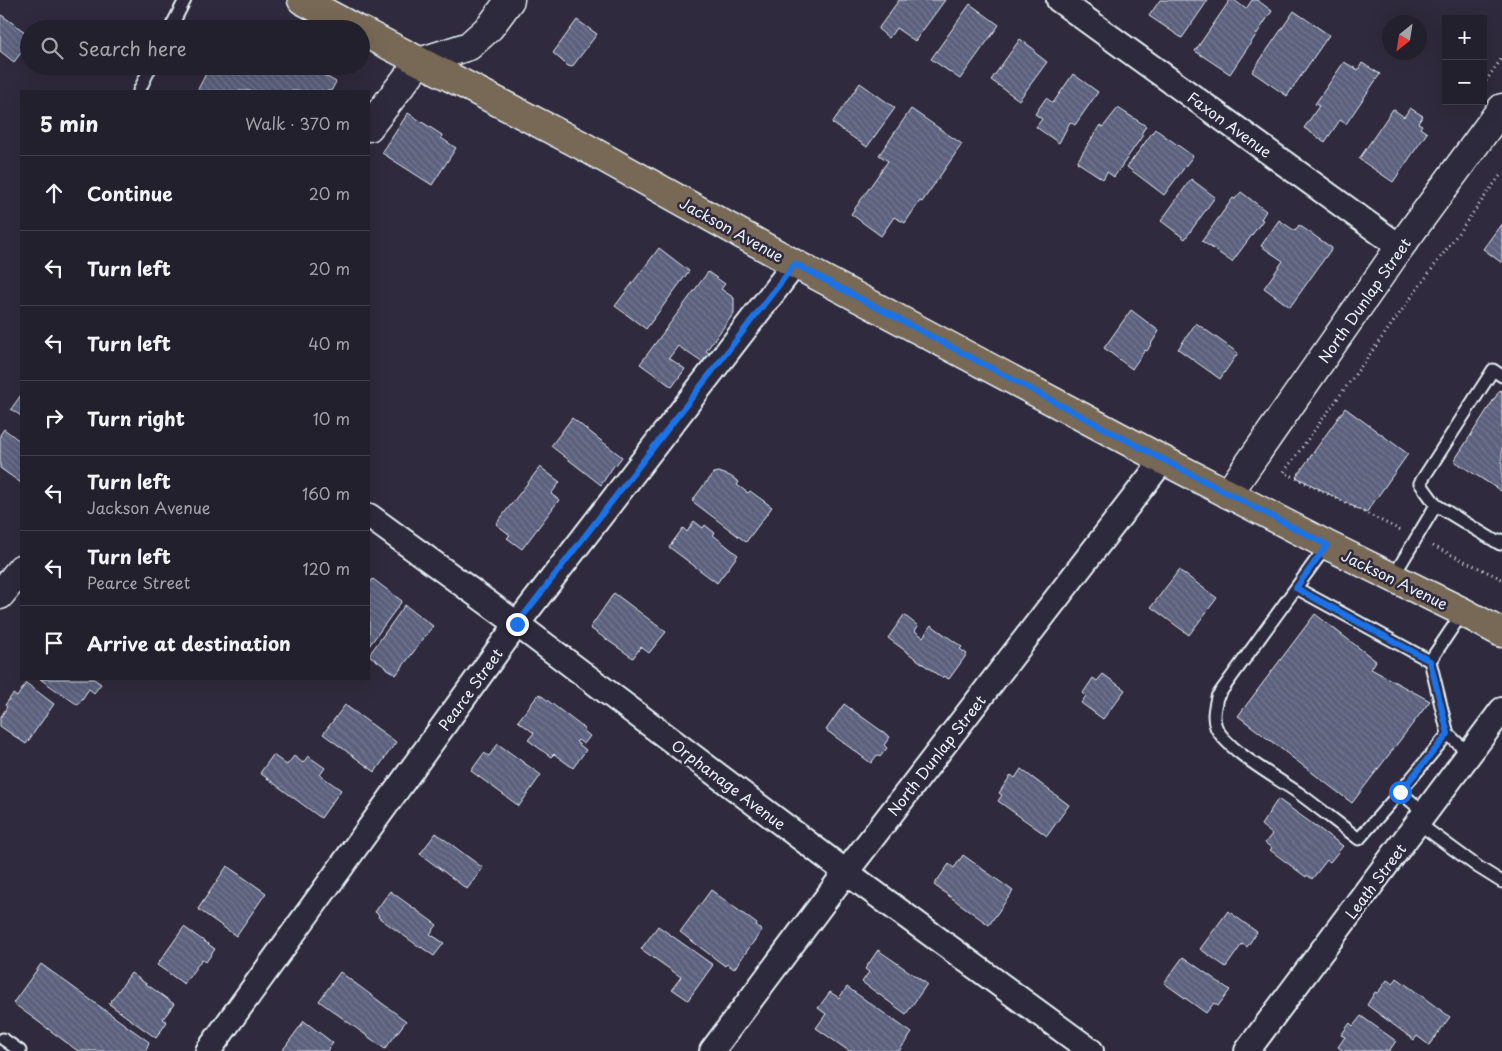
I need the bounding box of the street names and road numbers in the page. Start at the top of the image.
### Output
street label: Faxon Avenue [1183,85,1277,163]
street label: Jackson Avenue [676,191,788,267]
street label: North Dunlap Street [1312,233,1416,367]
street label: Jackson Avenue [1338,543,1452,615]
street label: Pearce Street [432,643,508,735]
street label: North Dunlap Street [881,690,991,820]
street label: Orphanage Avenue [667,733,791,835]
street label: Leath Street [1339,838,1411,924]

